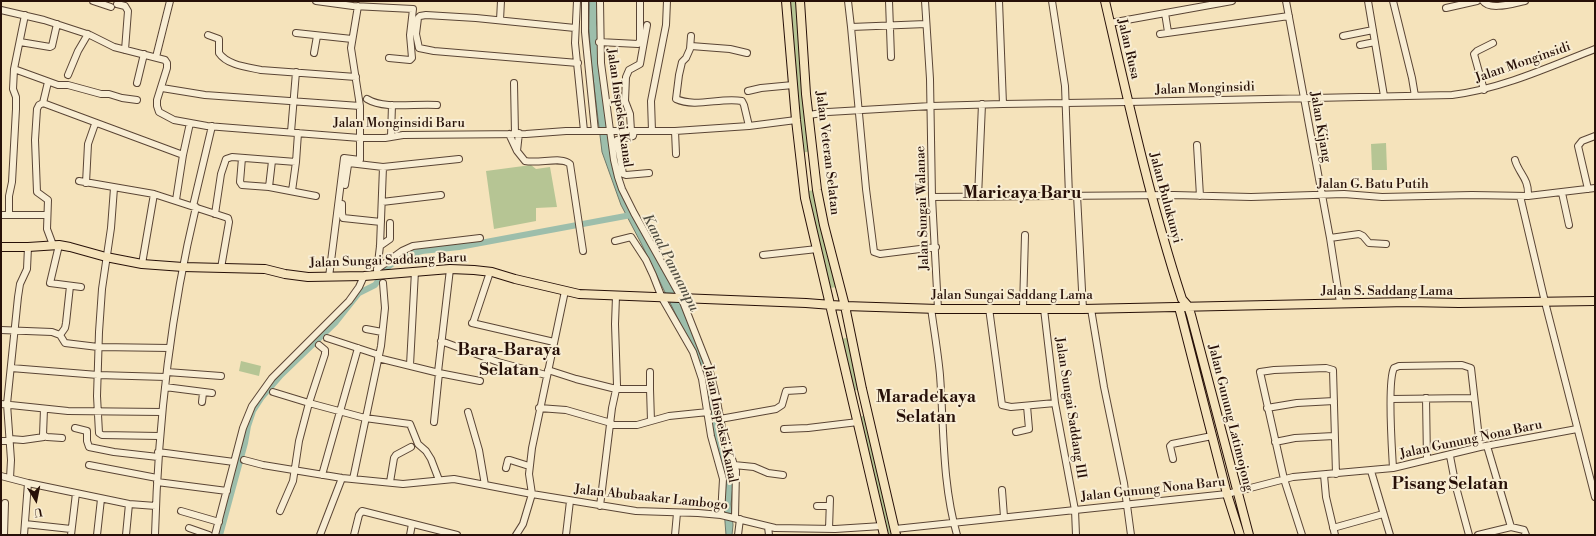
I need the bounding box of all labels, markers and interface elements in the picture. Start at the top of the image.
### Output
street label: Jalan Rusa [1113,17,1143,81]
street label: Jalan Monginsidi [1473,39,1573,87]
street label: Jalan Inspeksi Kanal [603,47,635,169]
street label: Jalan Monginsidi [1155,79,1255,99]
street label: Jalan Veteran Selatan [812,90,842,216]
street label: Jalan Kijang [1306,90,1334,164]
street label: Jalan Monginsidi Baru [333,116,465,132]
street label: Jalan Sungai Walanae [913,145,933,271]
street label: Jalan Bulukunyi [1145,151,1185,245]
street label: Jalan G. Batu Putih [1317,177,1429,193]
district label: Maricaya Baru [962,184,1082,204]
water label: Kanal Pannampu [638,211,702,315]
street label: Jalan Sungai Saddang Baru [309,250,467,272]
street label: Jalan S. Saddang Lama [1321,284,1453,300]
street label: Jalan Sungai Saddang Lama [931,288,1093,304]
street label: Jalan Sungai Saddang III [1051,336,1089,480]
district label: Bara-Baraya Selatan [457,341,561,381]
street label: Jalan Gunung Latimojong [1204,343,1256,493]
street label: Jalan Inspeksi Kanal [700,364,740,484]
district label: Maradekaya Selatan [876,388,976,428]
street label: Jalan Gunung Nona Baru [1398,417,1544,463]
street label: Jalan Gunung Nona Baru [1080,475,1226,505]
district label: Pisang Selatan [1392,475,1508,495]
north arrow [16,480,56,520]
street label: Jalan Abubaakar Lambogo [573,482,729,514]
text: U [33,504,44,519]

